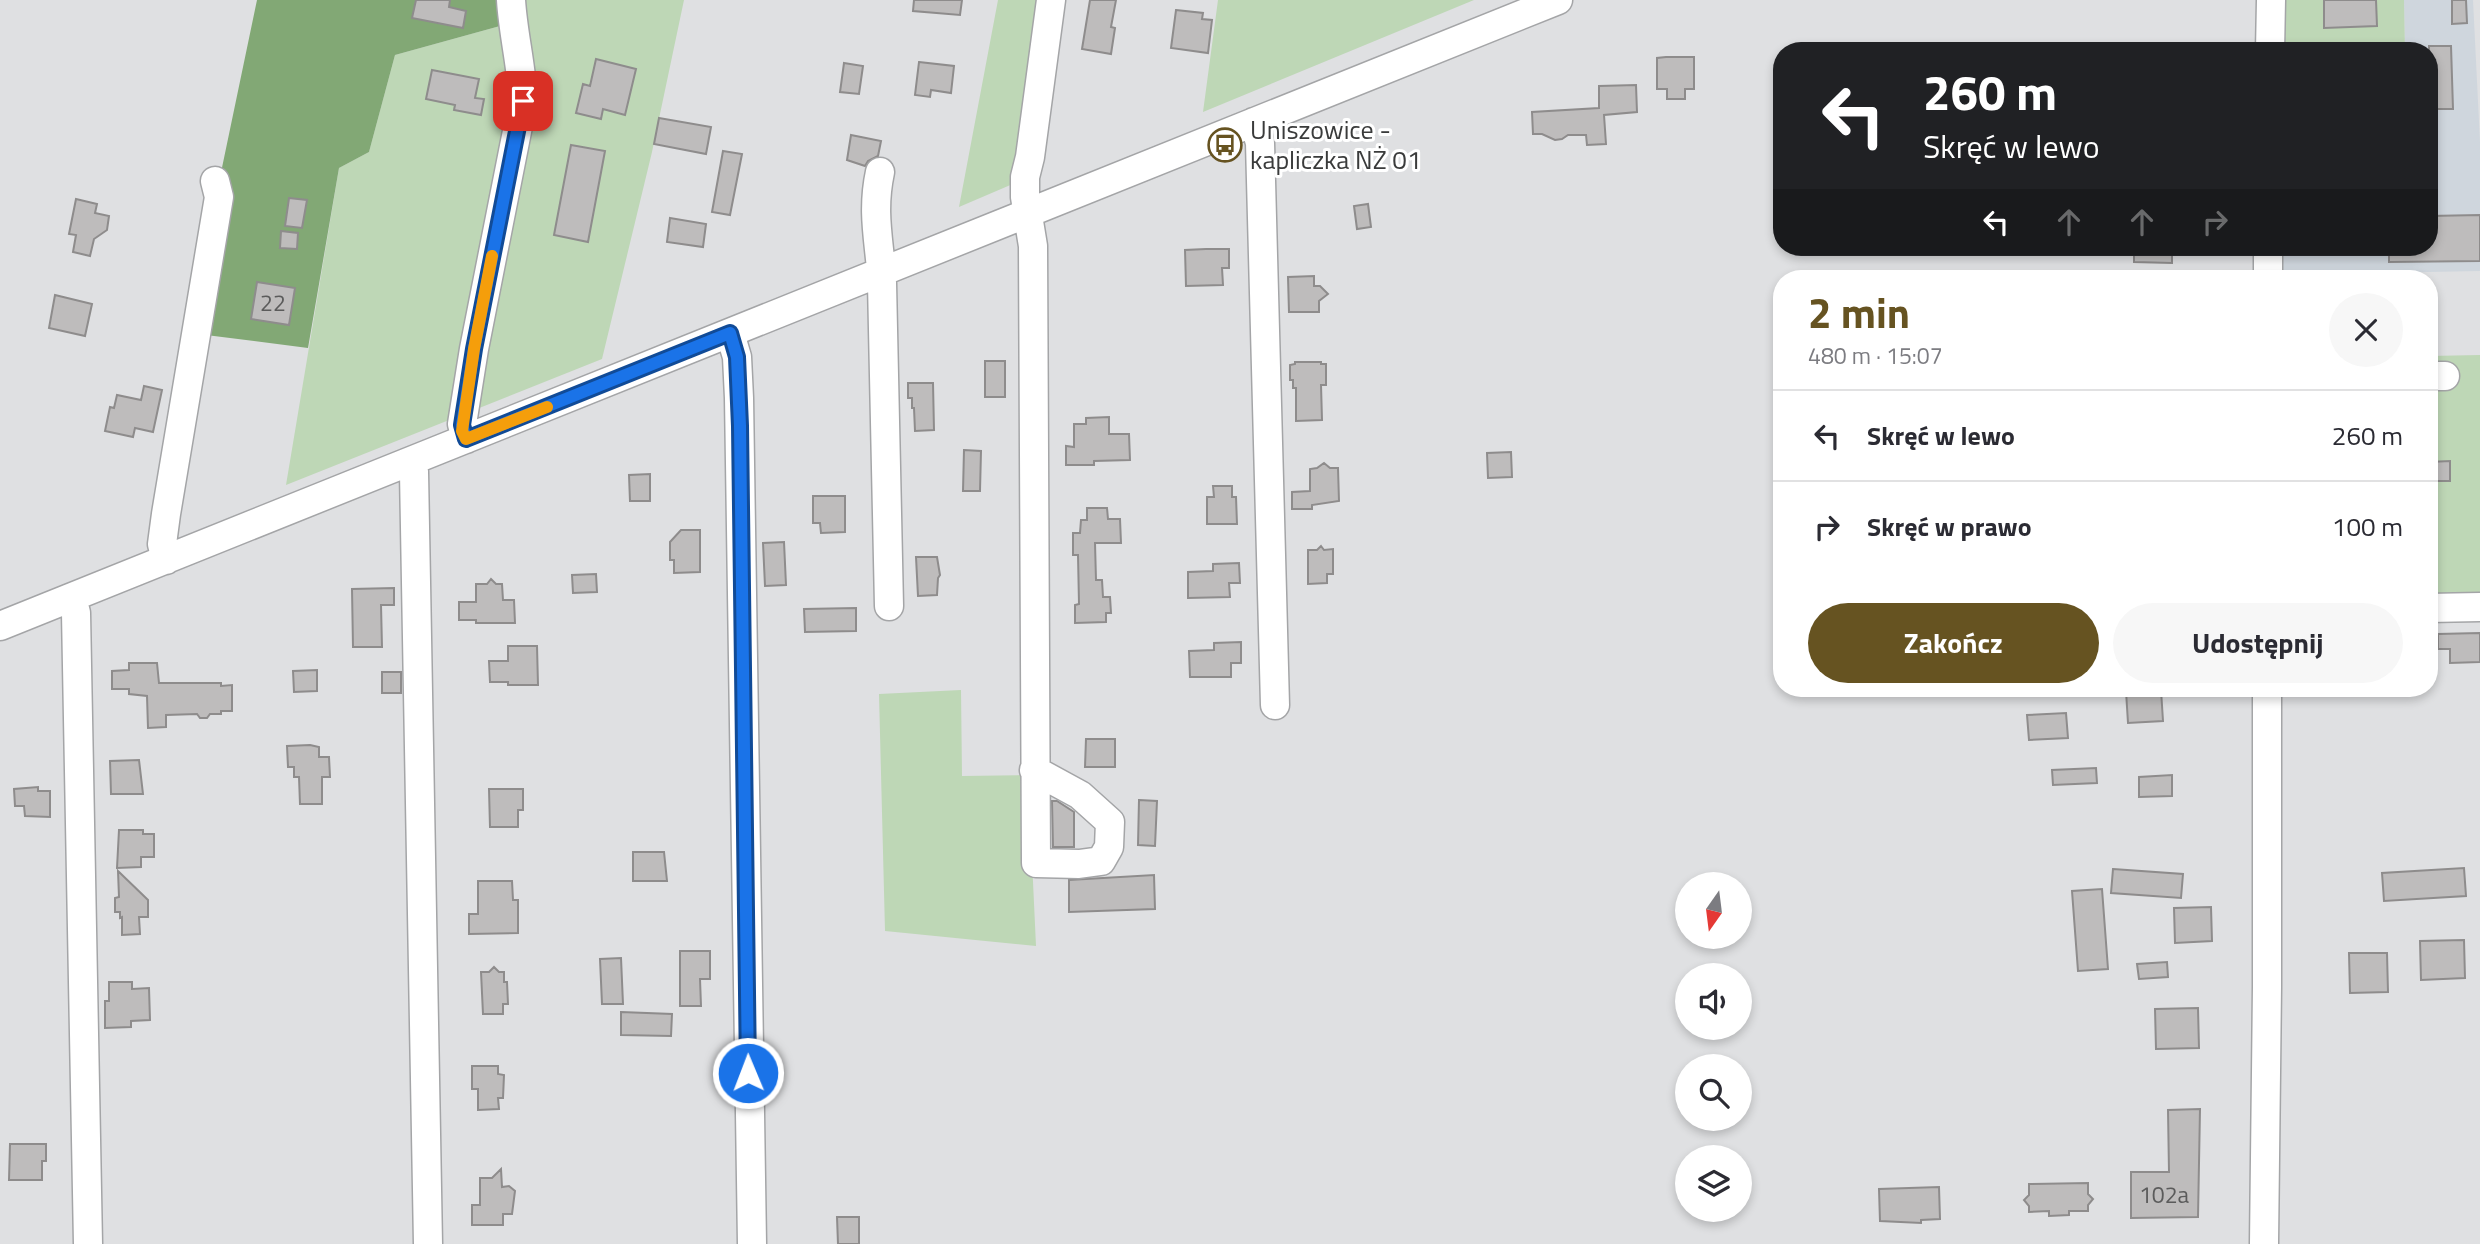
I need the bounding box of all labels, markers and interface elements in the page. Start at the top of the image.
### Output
text: 260 m [1923,54,2057,129]
icon: left [1808,70,1899,161]
pin [493,71,553,131]
icon: arrive [504,82,542,120]
place label: Uniszowice - kapliczka NŻ 01 [1250,110,1421,179]
text: Skręć w lewo [1923,122,2100,170]
bus stop icon: Uniszowice - kapliczka NŻ 01 [1206,126,1244,164]
icon: left [1977,203,2015,241]
icon: ahead [2050,203,2088,241]
icon: ahead [2123,203,2161,241]
icon: right [2196,203,2234,241]
text: 2 min [1808,280,1910,344]
house number: 22 [260,285,286,320]
button: close [2329,293,2403,367]
text: 480 m · 15:07 [1808,338,1943,373]
text: Skręć w lewo [1867,416,2015,455]
text: 260 m [2332,416,2403,455]
icon: left [1808,417,1846,455]
text: Skręć w prawo [1867,507,2032,546]
text: 100 m [2332,507,2403,546]
icon: right [1808,508,1846,546]
button: Zakończ [1808,603,2099,683]
button: Udostępnij [2113,603,2403,683]
north arrow [1675,872,1752,948]
map controls [1675,872,1752,1222]
button: sound [1675,963,1752,1040]
position arrow [711,1036,785,1110]
button: search [1675,1054,1752,1131]
button: layers [1675,1145,1752,1222]
house number: 102a [2139,1177,2190,1212]

